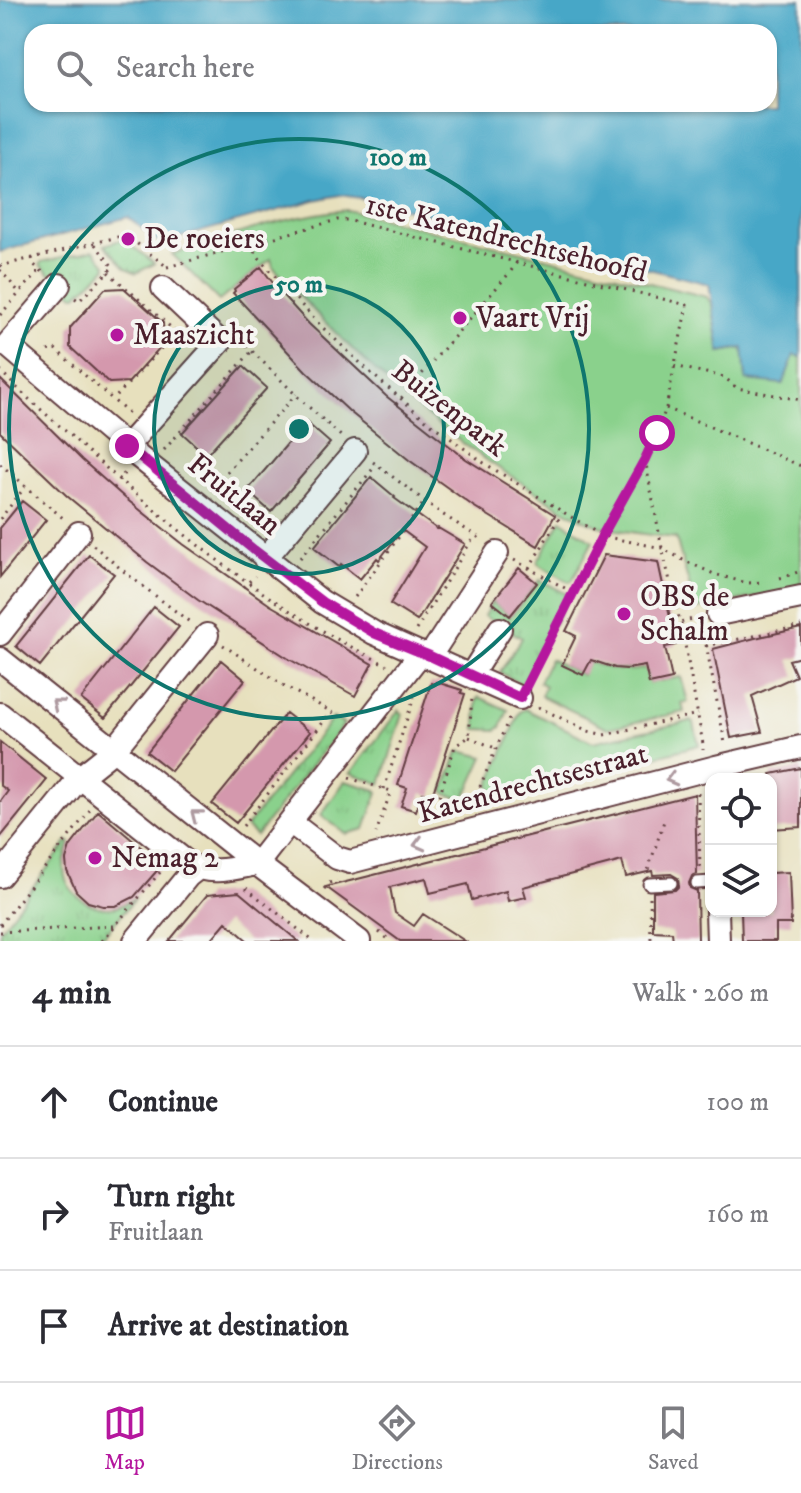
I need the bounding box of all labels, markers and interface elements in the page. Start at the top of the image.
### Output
search box [24,24,777,112]
icon: search [52,46,96,90]
text: Search here [116,50,255,87]
text: 100 m [369,143,427,173]
street label: 1ste Katendrechtsehoofd [361,186,651,292]
place label: De roeiers [144,221,265,258]
marker: De roeiers [119,230,137,248]
text: 50 m [274,270,323,300]
place label: Vaart Vrij [475,300,589,337]
marker: Vaart Vrij [451,309,469,327]
place label: Maaszicht [133,317,255,354]
marker: Maaszicht [108,326,126,344]
street label: Buizenpark [384,353,514,466]
centre of rings [285,415,313,443]
route start [639,415,675,451]
route end [109,428,145,464]
street label: Fruitlaan [180,446,289,544]
place label: OBS de Schalm [640,579,730,650]
marker: OBS de Schalm [615,605,633,623]
one-way arrow [51,700,66,714]
street label: Katendrechtsestraat [414,736,652,832]
one-way arrow [664,770,678,787]
map controls [705,773,777,917]
button: locate [705,773,777,845]
one-way arrow [191,810,205,825]
one-way arrow [413,835,427,852]
place label: Nemag 2 [111,840,219,877]
button: layers [705,845,777,917]
marker: Nemag 2 [86,849,104,867]
text: 4 min [32,972,111,1014]
text: Walk · 260 m [632,977,769,1010]
icon: ahead [32,1080,76,1124]
text: Continue [108,1084,218,1121]
text: 100 m [706,1086,769,1119]
text: Turn right [108,1179,235,1216]
icon: right [32,1192,76,1236]
text: 160 m [707,1198,769,1231]
text: Fruitlaan [108,1216,203,1249]
icon: arrive [32,1304,76,1348]
text: Arrive at destination [108,1308,349,1345]
tab: Map [103,1401,147,1476]
tab: Directions [352,1401,443,1476]
tab: Saved [648,1401,698,1476]

